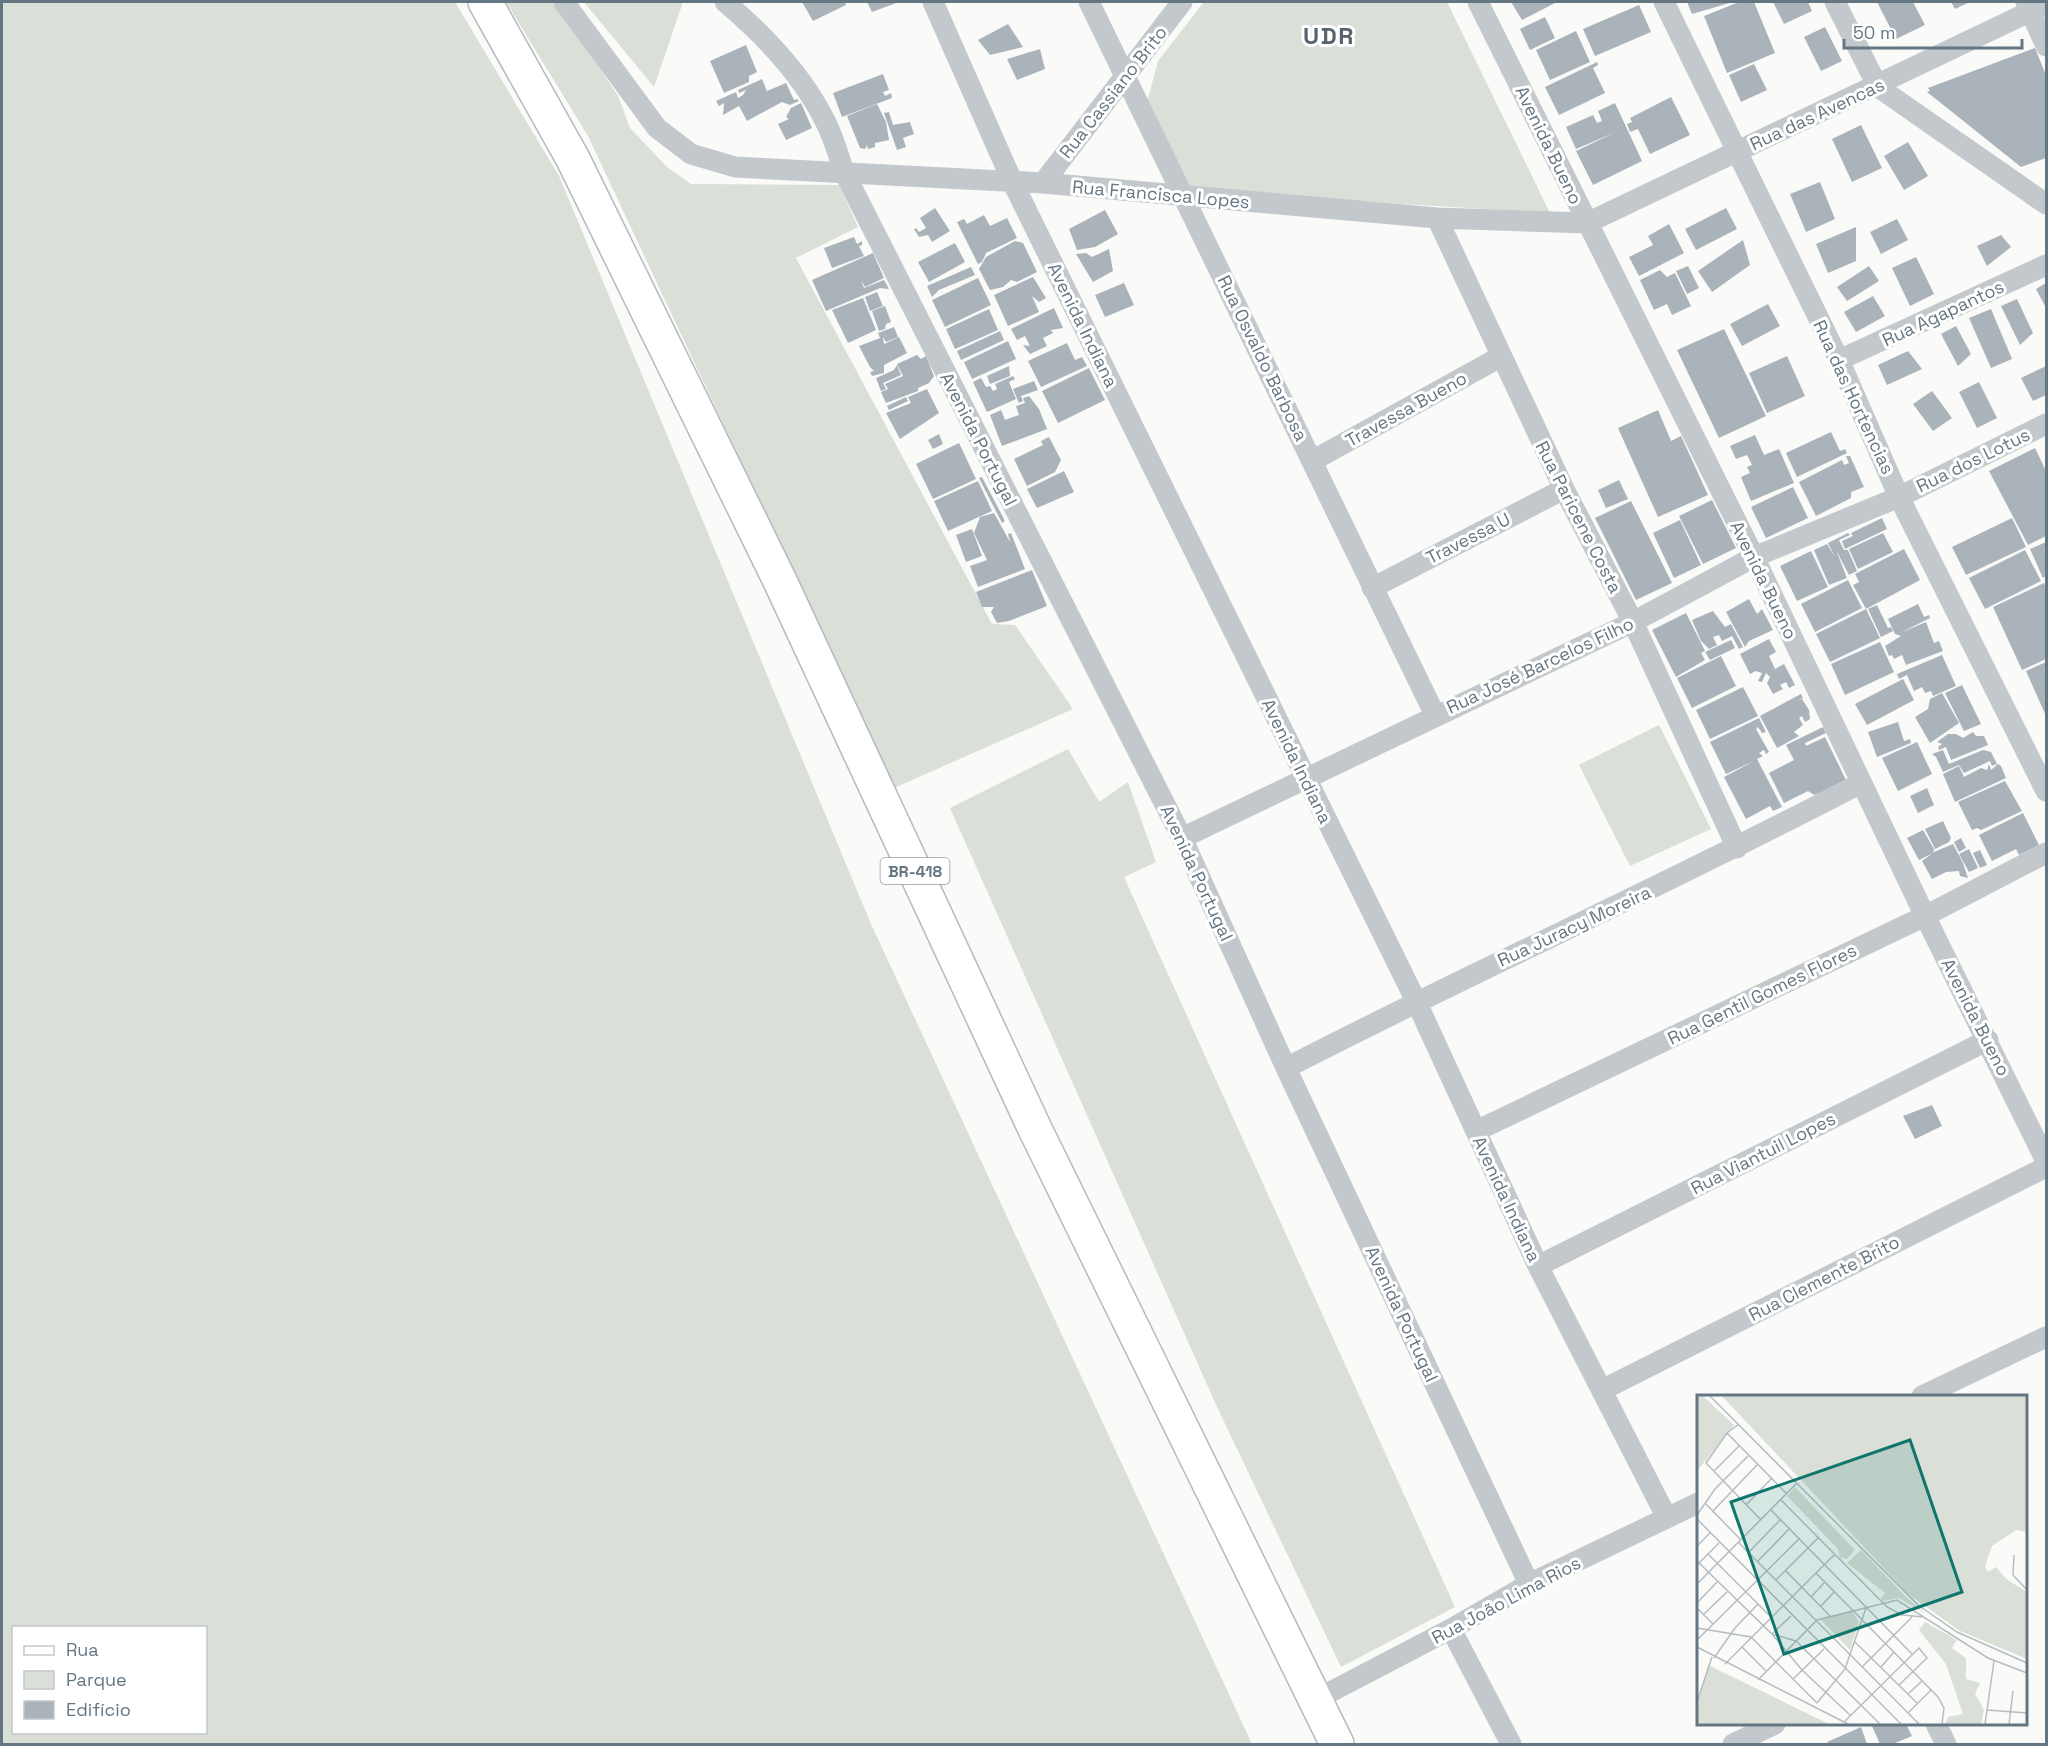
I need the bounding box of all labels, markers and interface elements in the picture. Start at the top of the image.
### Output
scale bar [1844,12,2022,50]
district label: UDR [1303,20,1355,51]
street label: Rua Cassiano Brito [1054,21,1172,163]
text: 50 m [1853,21,1895,44]
street label: Rua das Avencas [1746,73,1888,155]
street label: Avenida Bueno [1510,82,1588,208]
street label: Rua Francisca Lopes [1071,175,1251,213]
street label: Avenida Indiana [1043,259,1123,391]
street label: Rua Osvaldo Barbosa [1213,271,1313,445]
street label: Rua Agapantos [1878,275,2008,351]
street label: Rua das Hortencias [1808,316,1900,478]
street label: Travessa Bueno [1341,366,1471,452]
street label: Avenida Portugal [935,368,1023,510]
street label: Rua dos Lotus [1912,423,2034,497]
street label: Rua Paricene Costa [1531,437,1627,597]
street label: Travessa U [1422,507,1514,569]
street label: Avenida Bueno [1725,517,1803,643]
street label: Rua José Barcelos Filho [1443,611,1637,719]
street label: Avenida Indiana [1257,695,1337,827]
street label: Avenida Portugal [1155,801,1239,945]
road number: BR-418 [880,858,950,884]
street label: Rua Juracy Moreira [1494,880,1654,972]
street label: Rua Gentil Gomes Flores [1664,938,1860,1050]
street label: Avenida Bueno [1937,954,2015,1080]
street label: Rua Viantuil Lopes [1687,1107,1839,1199]
street label: Avenida Indiana [1468,1132,1546,1266]
street label: Rua Clemente Brito [1745,1230,1903,1326]
street label: Avenida Portugal [1360,1242,1444,1386]
inset map [1697,1395,2027,1725]
street label: Rua João Lima Rios [1427,1551,1585,1649]
legend [12,1626,207,1734]
text: Rua [66,1638,99,1661]
text: Parque [66,1668,127,1691]
text: Edifício [66,1698,131,1721]

